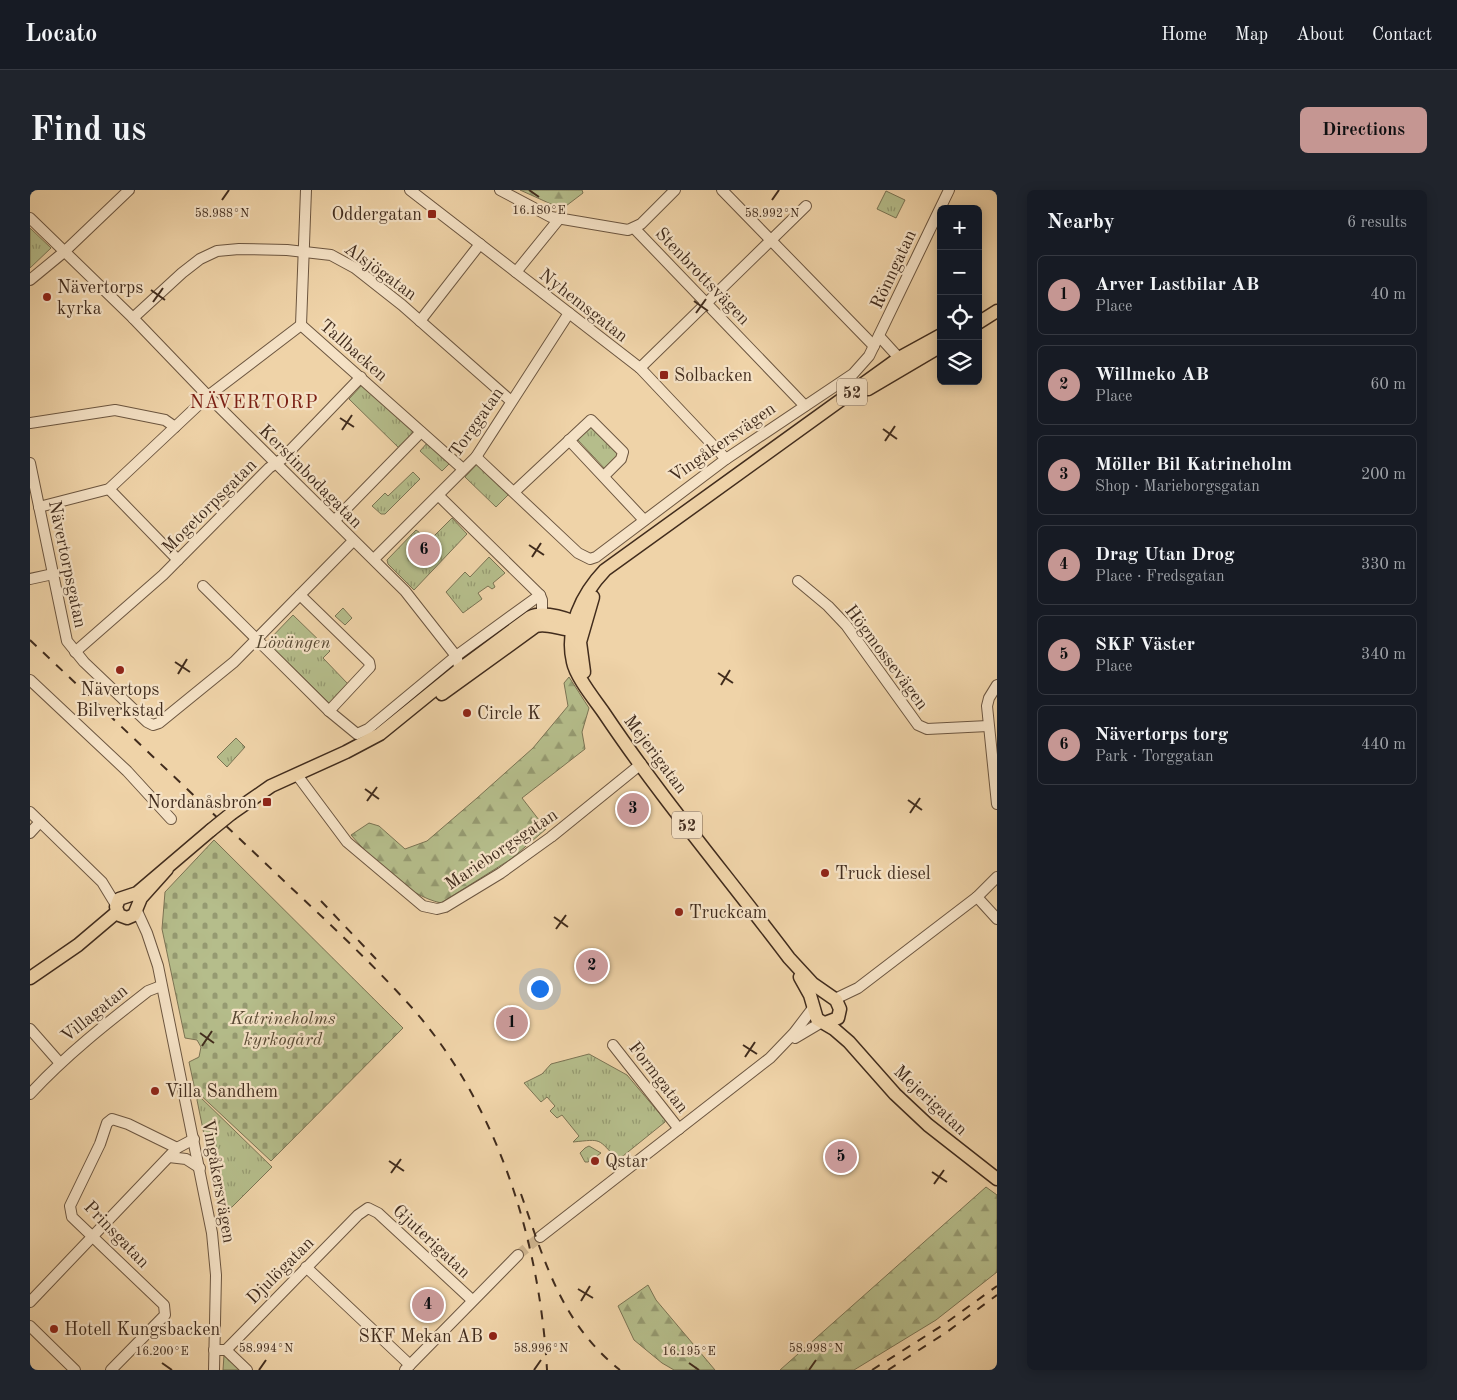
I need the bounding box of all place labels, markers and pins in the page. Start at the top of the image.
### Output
place label: Oddergatan [331,206,422,224]
marker: Oddergatan [426,208,438,220]
place label: Nävertorps kyrka [57,279,143,318]
marker: Nävertorps kyrka [41,291,53,303]
place label: Solbacken [674,367,753,385]
marker: Solbacken [658,369,670,381]
pin: 6 [408,531,440,569]
marker: Nävertops Bilverkstad [114,664,126,676]
place label: Nävertops Bilverkstad [76,681,164,720]
place label: Circle K [477,705,541,723]
marker: Circle K [461,707,473,719]
pin: 3 [617,790,649,828]
place label: Nordanåsbron [147,794,257,812]
marker: Nordanåsbron [261,796,273,808]
place label: Truck diesel [835,865,931,883]
marker: Truck diesel [819,867,831,879]
place label: Truckcam [689,904,767,922]
marker: Truckcam [673,906,685,918]
pin: 2 [576,947,608,985]
pin: 1 [496,1004,528,1042]
place label: Villa Sandhem [165,1083,278,1101]
marker: Villa Sandhem [149,1085,161,1097]
pin: 5 [825,1138,857,1176]
place label: Qstar [605,1153,649,1171]
marker: Qstar [589,1155,601,1167]
pin: 4 [412,1286,444,1324]
place label: Hotell Kungsbacken [64,1321,221,1339]
marker: Hotell Kungsbacken [48,1323,60,1335]
place label: SKF Mekan AB [358,1328,483,1346]
marker: SKF Mekan AB [487,1330,499,1342]

